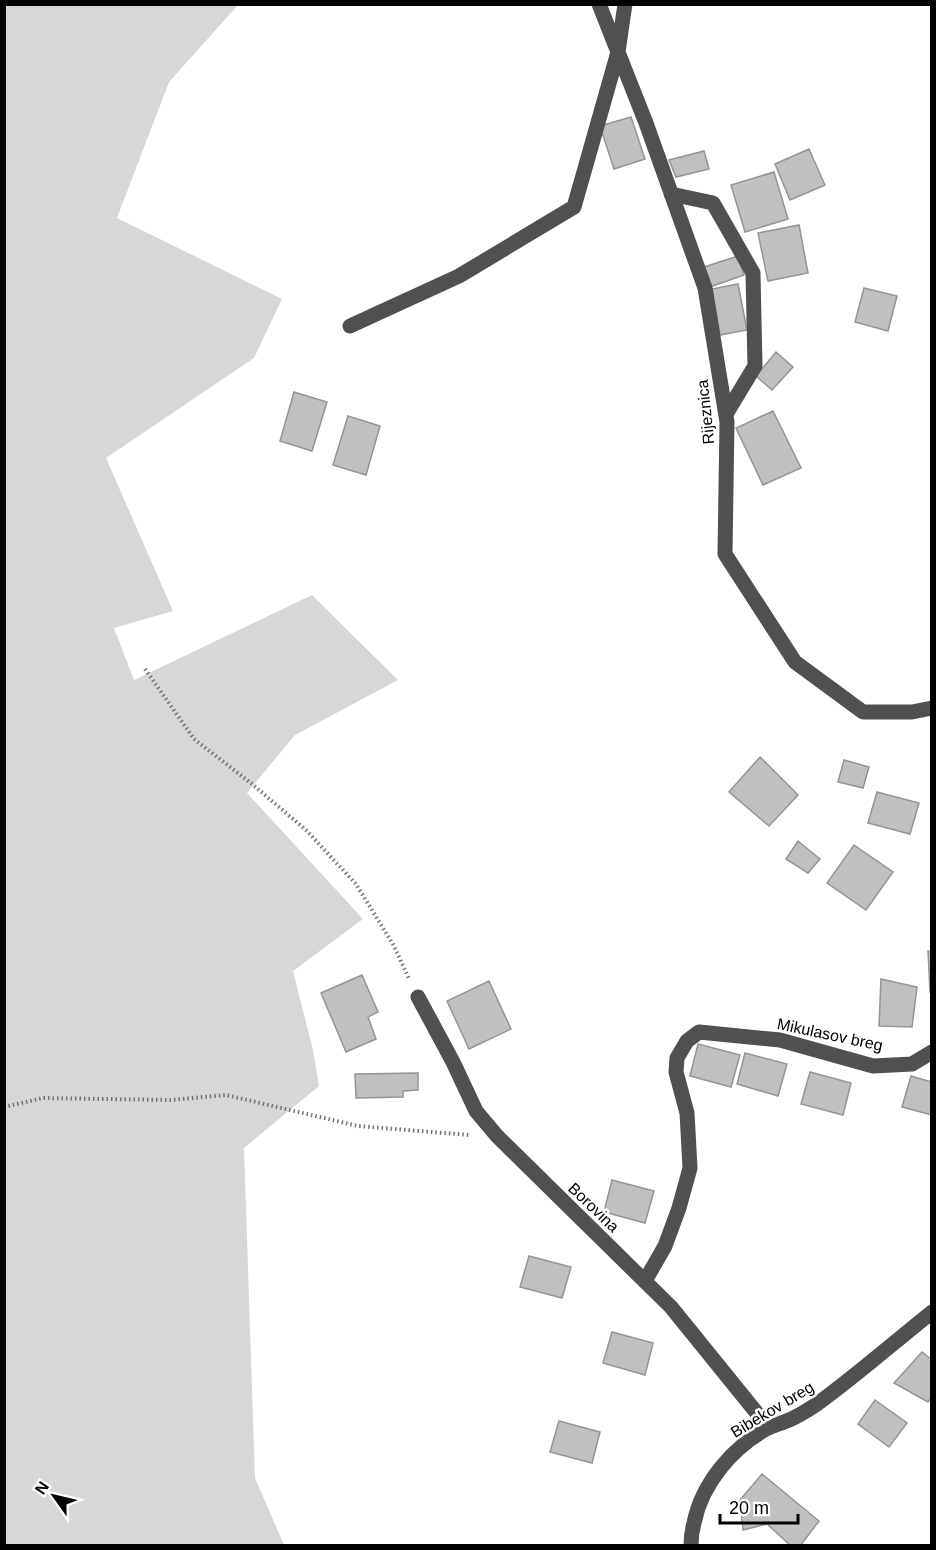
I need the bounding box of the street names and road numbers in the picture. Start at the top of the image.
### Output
street label: Rijeznica [694,379,717,445]
street label: Mikulasov breg [775,1015,884,1054]
street label: Borovina [565,1179,622,1235]
street label: Bibekov breg [728,1378,817,1441]

